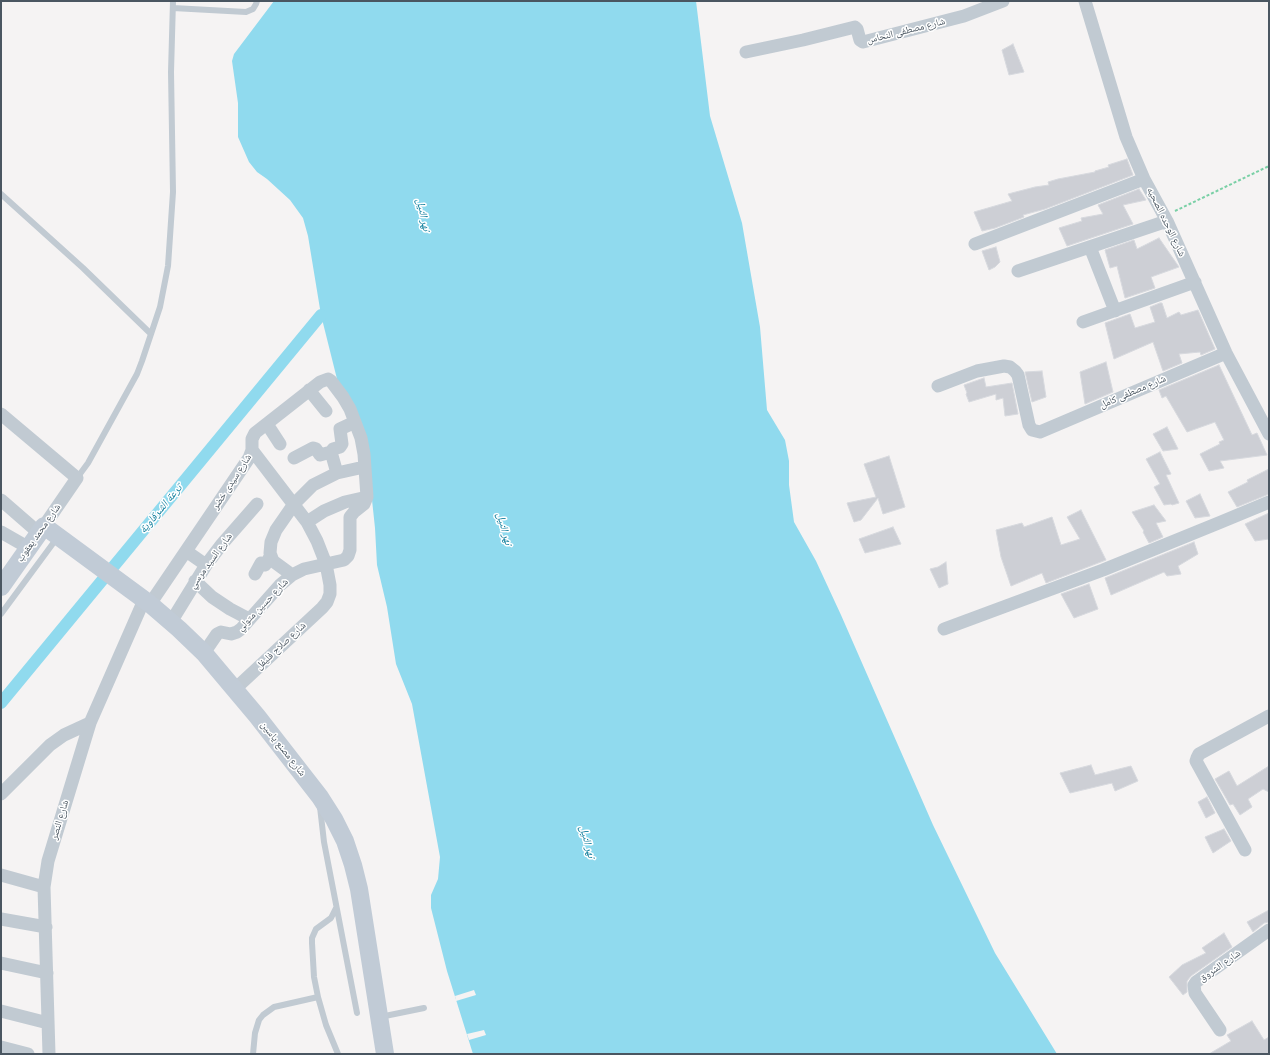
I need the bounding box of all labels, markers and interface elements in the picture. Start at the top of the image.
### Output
street label: شارع مصطفى النحاس [866,15,946,47]
street label: شارع الوحده الصحيه [1144,185,1188,259]
water label: نهر النيل [413,197,433,233]
street label: شارع مصطفى كامل [1098,373,1168,411]
street label: شارع سيدى خضر [210,452,254,512]
water label: ترعة الشرقاوية [137,482,185,536]
street label: شارع محمد يعقوب [15,502,63,564]
water label: نهر النيل [493,511,515,547]
street label: شارع السيد مرسي [187,531,235,591]
street label: شارع حسين متولي [235,576,291,634]
street label: شارع صلاح فليفل [253,620,309,672]
street label: شارع مصنع ياسين [258,719,308,779]
street label: شارع النصر [48,799,72,841]
water label: نهر النيل [576,824,598,860]
street label: شارع الشروق [1197,947,1243,985]

